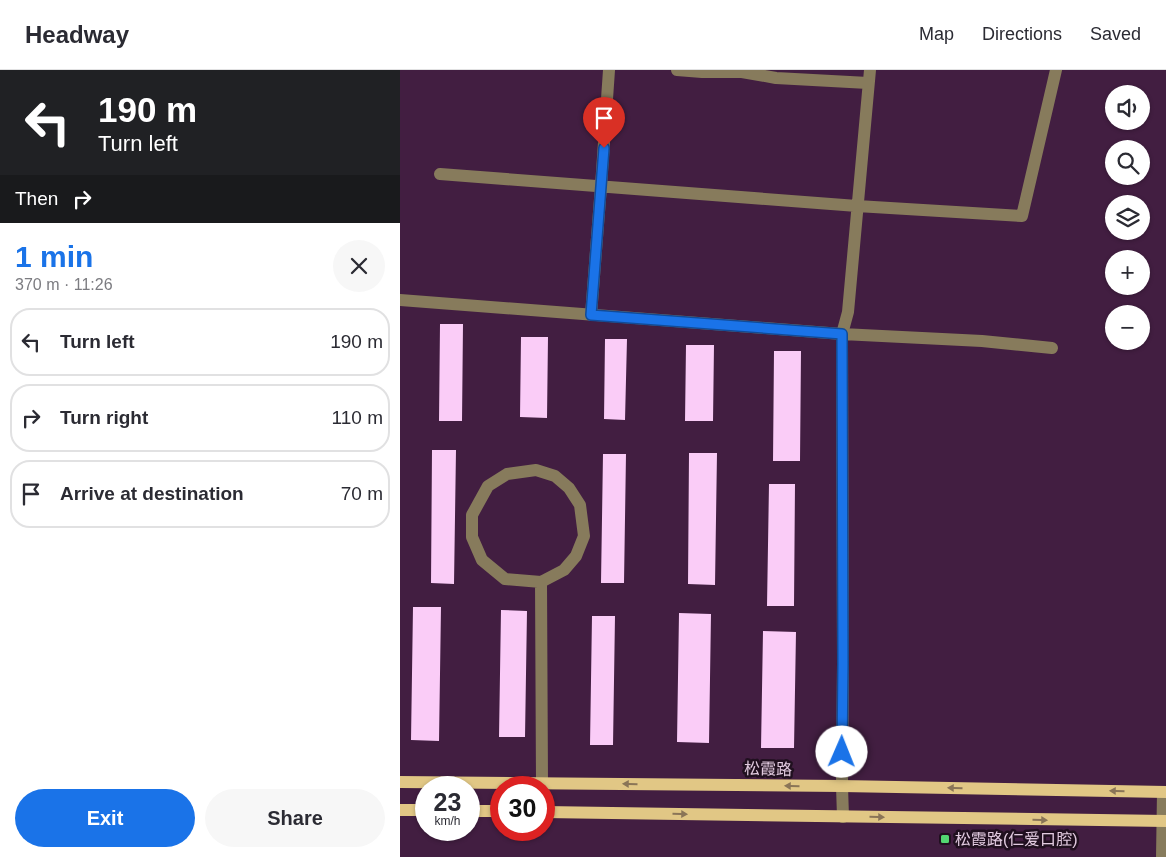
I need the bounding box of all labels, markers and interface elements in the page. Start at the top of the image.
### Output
text: Headway [25,21,129,48]
text: Map [919,24,954,44]
text: Directions [982,24,1062,44]
text: Saved [1090,24,1141,44]
map controls [1105,85,1150,350]
button: sound [1105,85,1150,130]
icon: left [15,90,80,155]
text: 190 m [98,90,197,129]
pin [583,97,625,148]
icon: arrive [590,104,618,132]
text: Turn left [98,131,178,156]
button: search [1105,140,1150,185]
icon: right [68,185,96,213]
text: Then [15,188,58,209]
button: layers [1105,195,1150,240]
text: 1 min [15,240,93,273]
button: close [333,240,385,292]
button: + [1105,250,1150,295]
text: 370 m · 11:26 [15,276,113,293]
button: − [1105,305,1150,350]
icon: left [17,328,45,356]
text: Turn left [60,331,135,352]
text: 190 m [330,331,383,352]
icon: right [17,404,45,432]
text: Turn right [60,407,148,428]
text: 110 m [332,407,383,428]
icon: arrive [17,480,45,508]
text: Arrive at destination [60,483,244,504]
text: 70 m [341,483,383,504]
position arrow [815,725,867,777]
street label: 松霞路 [744,760,792,778]
speed limit sign: 30 [490,776,555,841]
one-way arrow [622,780,638,788]
one-way arrow [784,782,800,790]
one-way arrow [947,784,963,792]
one-way arrow [1109,787,1125,795]
text: 23 [434,788,461,816]
button: Exit [15,789,195,847]
button: Share [205,789,385,847]
one-way arrow [672,810,688,818]
one-way arrow [870,813,886,821]
text: km/h [434,814,461,828]
one-way arrow [1032,816,1048,824]
place label: 松霞路(仁爱口腔) [955,831,1078,848]
marker: 松霞路(仁爱口腔) [939,833,951,845]

